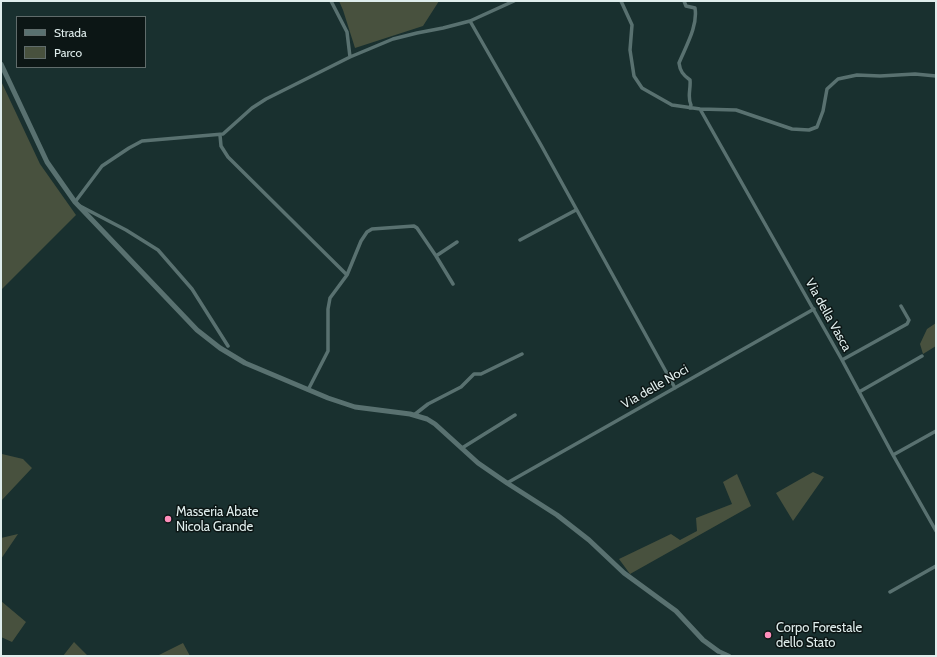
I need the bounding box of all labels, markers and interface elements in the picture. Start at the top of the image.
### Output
legend [16,16,146,68]
text: Strada [54,25,87,40]
text: Parco [54,45,82,60]
street label: Via della Vasca [802,276,854,354]
street label: Via delle Noci [619,362,691,412]
place label: Masseria Abate Nicola Grande [176,504,258,535]
marker: Masseria Abate Nicola Grande [163,514,173,524]
place label: Corpo Forestale dello Stato [776,620,862,651]
marker: Corpo Forestale dello Stato [763,630,773,640]

